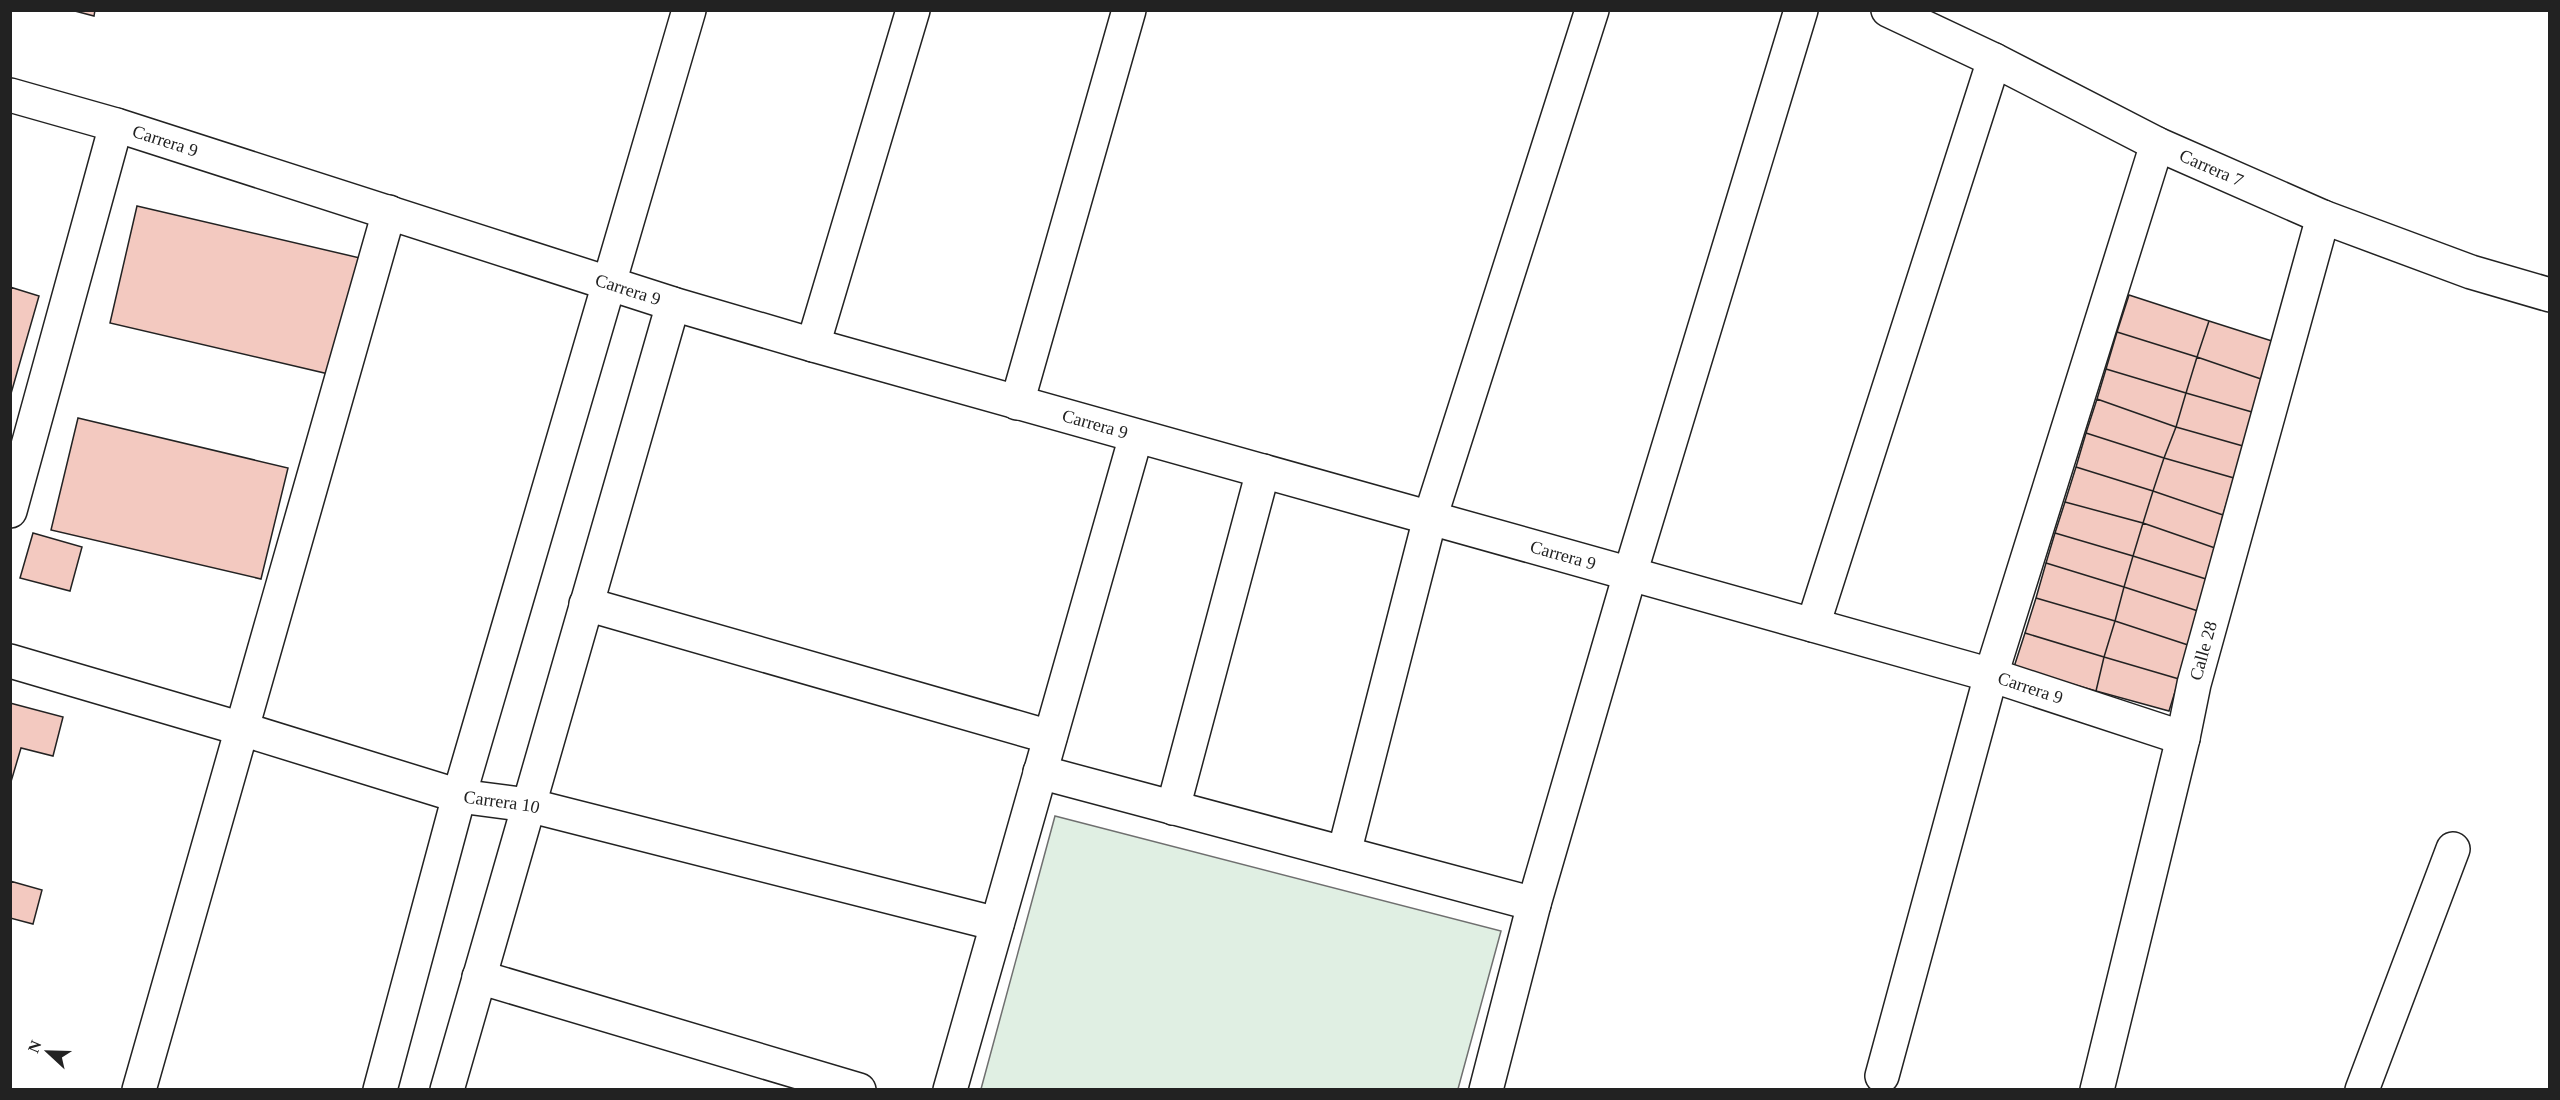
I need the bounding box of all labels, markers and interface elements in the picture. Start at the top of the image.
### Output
street label: Carrera 9 [130,121,201,161]
street label: Carrera 7 [2176,145,2246,191]
street label: Carrera 9 [593,270,663,309]
street label: Carrera 9 [1060,405,1130,443]
street label: Carrera 9 [1528,536,1598,574]
street label: Calle 28 [2185,619,2221,683]
street label: Carrera 9 [1995,668,2066,708]
street label: Carrera 10 [463,787,542,818]
north arrow [18,1022,78,1082]
text: N [25,1038,45,1055]

